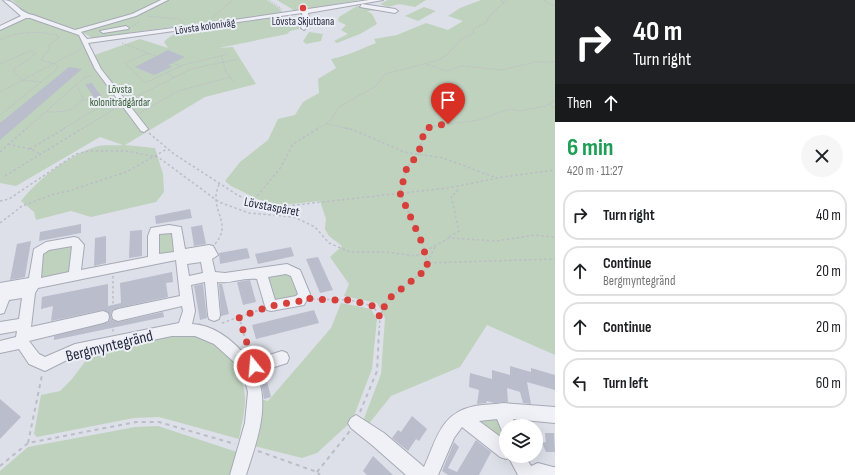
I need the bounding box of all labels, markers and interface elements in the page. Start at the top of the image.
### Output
marker: Lövsta Skjutbana [298,3,308,13]
place label: Lövsta Skjutbana [272,15,334,28]
text: 40 m [633,15,682,48]
street label: Lövsta koloniväg [174,16,237,37]
icon: right [567,16,619,68]
text: Turn right [633,49,691,70]
park label: Lövsta koloniträdgårdar [90,83,150,109]
pin [431,83,465,124]
icon: arrive [437,89,459,111]
icon: ahead [600,92,622,114]
text: Then [567,94,592,113]
text: 6 min [567,133,614,162]
button: close [801,135,843,177]
text: 420 m · 11:27 [567,163,623,179]
street label: Lövstaspåret [243,194,301,220]
icon: right [569,204,591,226]
text: Turn right [603,206,655,225]
text: 40 m [816,206,841,225]
text: Continue [603,254,652,273]
icon: ahead [569,260,591,282]
text: 20 m [816,262,841,281]
text: Bergmyntegränd [603,273,675,289]
icon: ahead [569,316,591,338]
text: Continue [603,318,652,337]
text: 20 m [816,318,841,337]
street label: Bergmyntegränd [64,326,155,366]
position arrow [233,345,275,387]
icon: left [569,372,591,394]
text: Turn left [603,374,648,393]
text: 60 m [816,374,841,393]
map controls [499,419,543,463]
button: layers [499,419,543,463]

